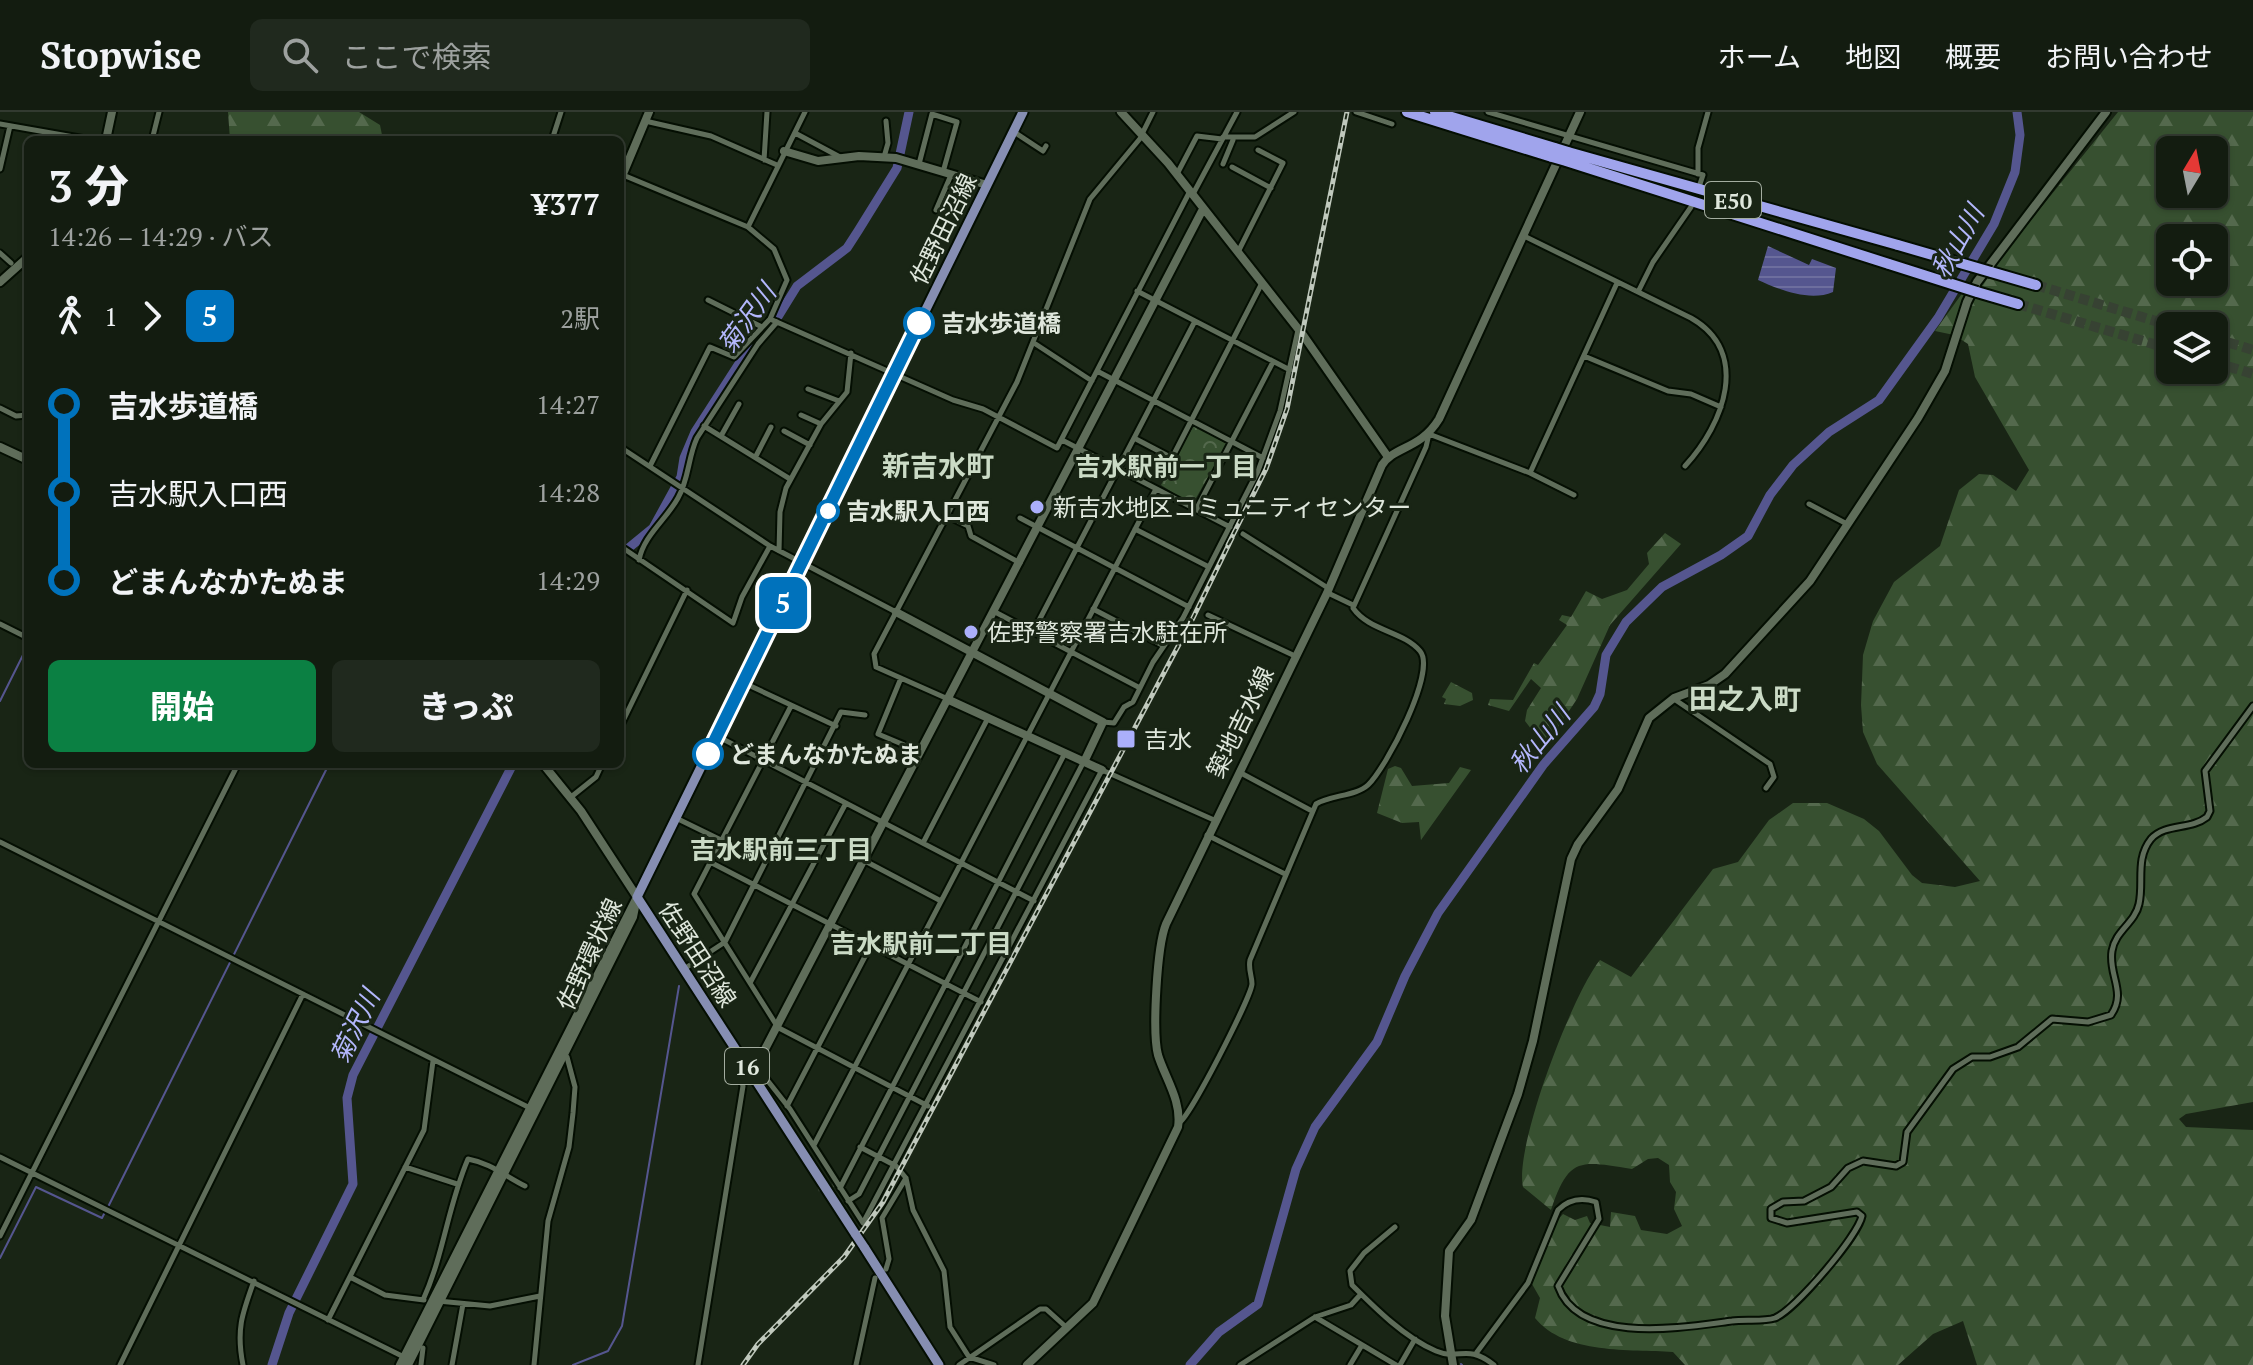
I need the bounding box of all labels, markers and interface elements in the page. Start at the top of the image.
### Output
search box [250,19,810,91]
text: Stopwise [40,30,202,80]
icon: search [278,33,322,77]
text: ここで検索 [342,37,492,77]
text: ホーム [1718,38,1801,75]
text: 地図 [1845,38,1901,75]
text: 概要 [1945,38,2001,75]
text: お問い合わせ [2045,38,2213,75]
north arrow [2156,136,2228,208]
map controls [2156,136,2228,384]
text: 3 分 [48,156,129,215]
street label: 佐野田沼線 [902,168,984,290]
road number: E50 [1705,182,1761,218]
text: ¥377 [532,184,600,224]
water label: 秋山川 [1923,196,1992,283]
text: 14:26 – 14:29 · バス [48,219,274,253]
button: locate [2156,224,2228,296]
water label: 菊沢川 [709,274,784,360]
icon: walk [48,294,92,338]
icon: forward [130,294,174,338]
text: 5 [202,297,218,334]
text: 1 [104,299,118,333]
text: 2駅 [560,301,600,335]
place label: 吉水歩道橋 [941,307,1061,339]
marker: 吉水歩道橋 [904,308,934,338]
button: layers [2156,312,2228,384]
text: 吉水歩道橋 [108,386,258,426]
text: 14:27 [536,387,600,421]
district label: 新吉水町 [882,447,994,484]
district label: 吉水駅前一丁目 [1075,449,1257,483]
text: 吉水駅入口西 [108,474,288,514]
text: 14:28 [536,475,600,509]
place label: 新吉水地区コミュニティセンター [1053,491,1412,523]
place label: 吉水駅入口西 [846,495,990,527]
marker: 新吉水地区コミュニティセンター [1028,498,1046,516]
marker: 吉水駅入口西 [817,500,839,522]
text: どまんなかたぬま [108,562,348,602]
text: 14:29 [536,563,600,597]
line badge: 5 [757,577,809,629]
text: 5 [775,584,791,621]
place label: 佐野警察署吉水駐在所 [987,616,1227,648]
marker: 佐野警察署吉水駐在所 [962,623,980,641]
button: 開始 [48,660,316,752]
button: きっぷ [332,660,600,752]
street label: 築地吉水線 [1199,661,1281,783]
district label: 田之入町 [1689,680,1801,717]
water label: 秋山川 [1501,696,1579,780]
place label: 吉水 [1144,723,1192,755]
marker: 吉水 [1115,728,1137,750]
place label: どまんなかたぬま [730,738,922,770]
marker: どまんなかたぬま [693,739,723,769]
district label: 吉水駅前三丁目 [690,832,872,866]
street label: 佐野環状線 [549,893,629,1015]
street label: 佐野田沼線 [652,895,744,1013]
district label: 吉水駅前二丁目 [830,926,1012,960]
water label: 菊沢川 [322,981,388,1069]
road number: 16 [725,1048,769,1084]

